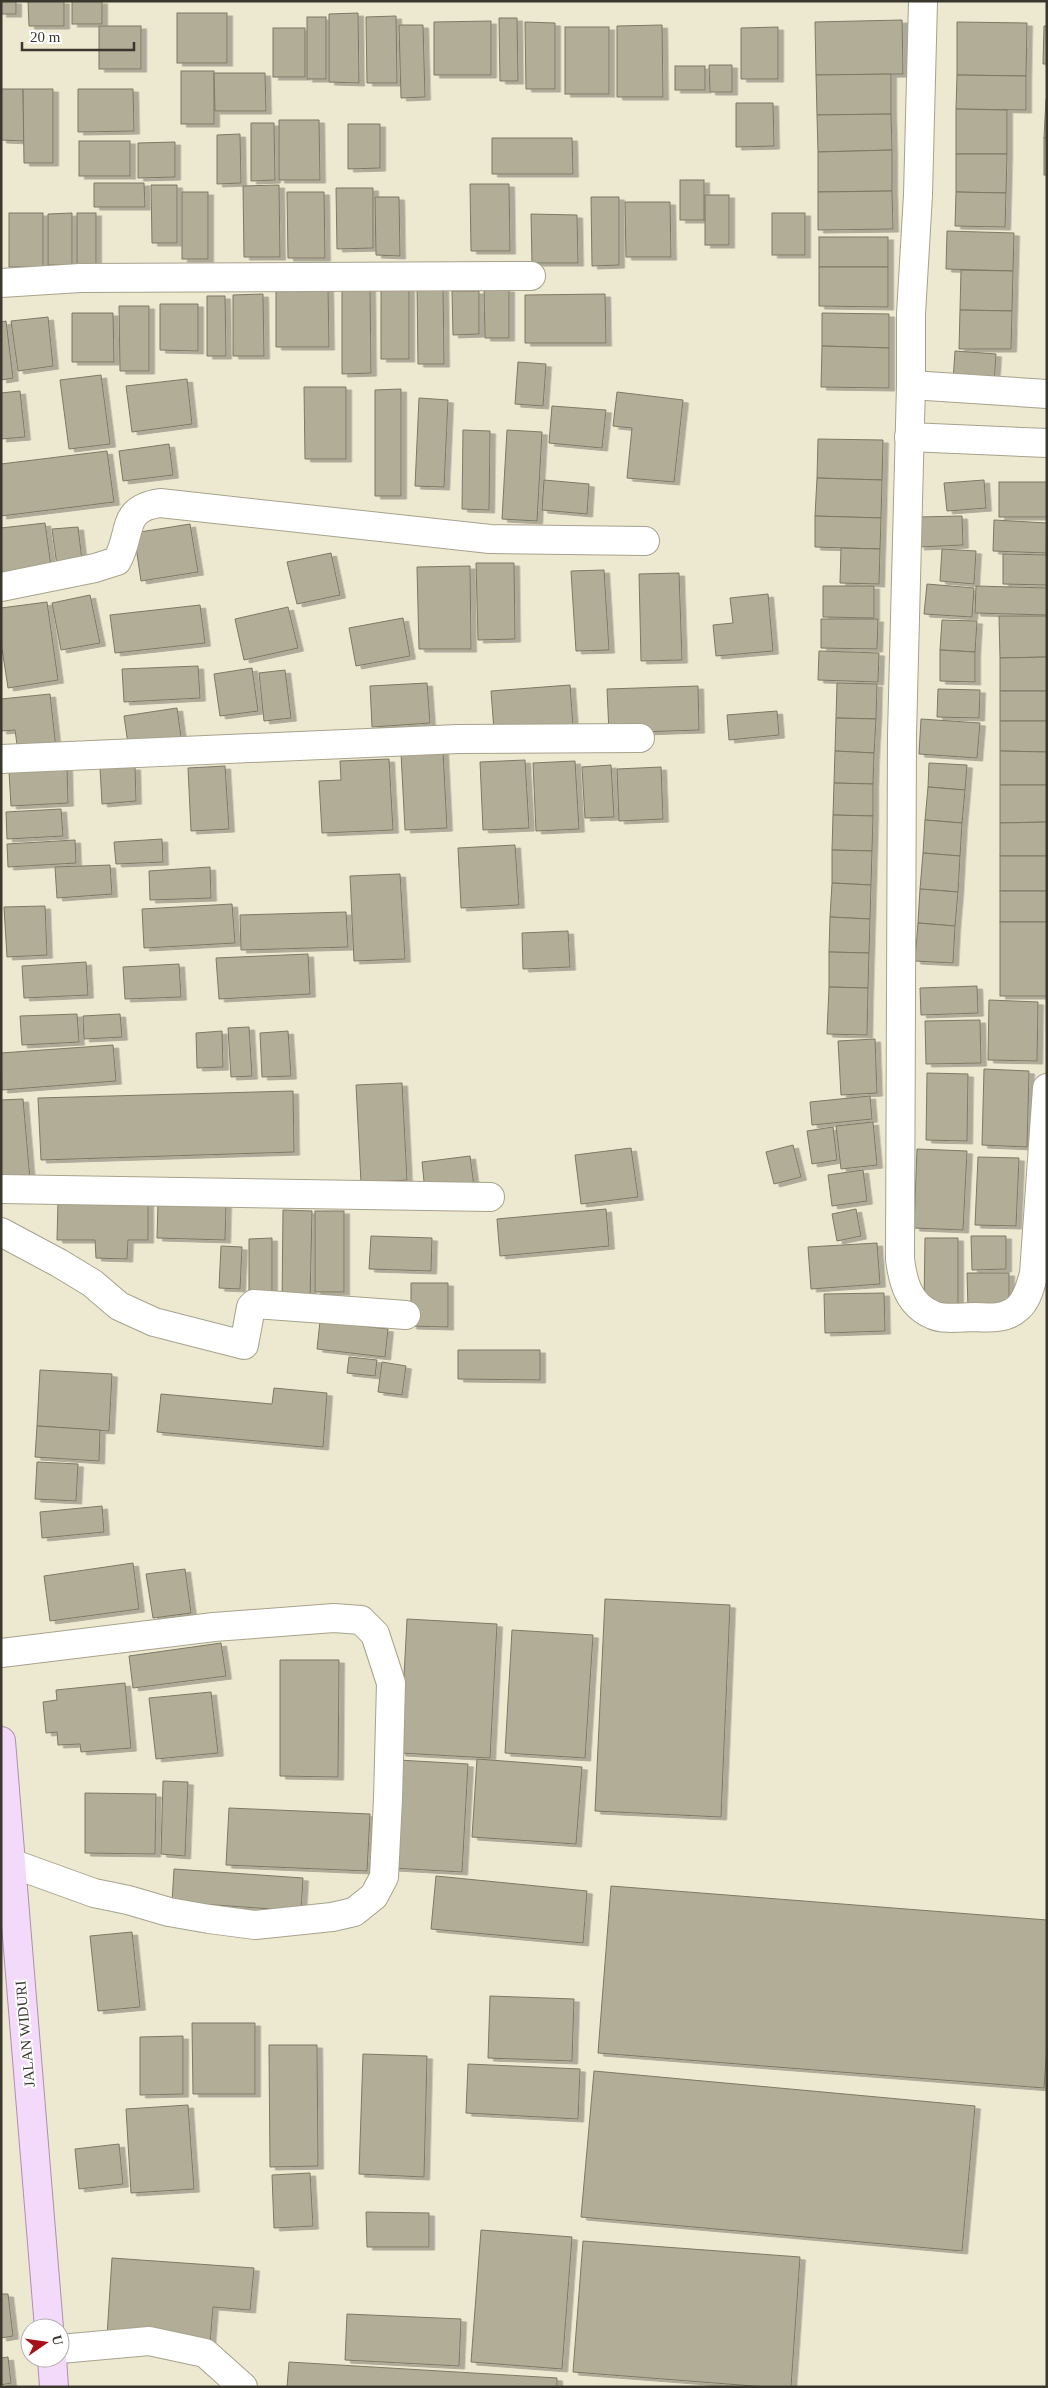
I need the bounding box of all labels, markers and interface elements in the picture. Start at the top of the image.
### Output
scale bar [22,20,135,52]
text: 20 m [30,29,61,45]
street label: JALAN WIDURI [12,1980,38,2088]
north arrow [20,2318,70,2368]
text: U [49,2334,66,2347]

